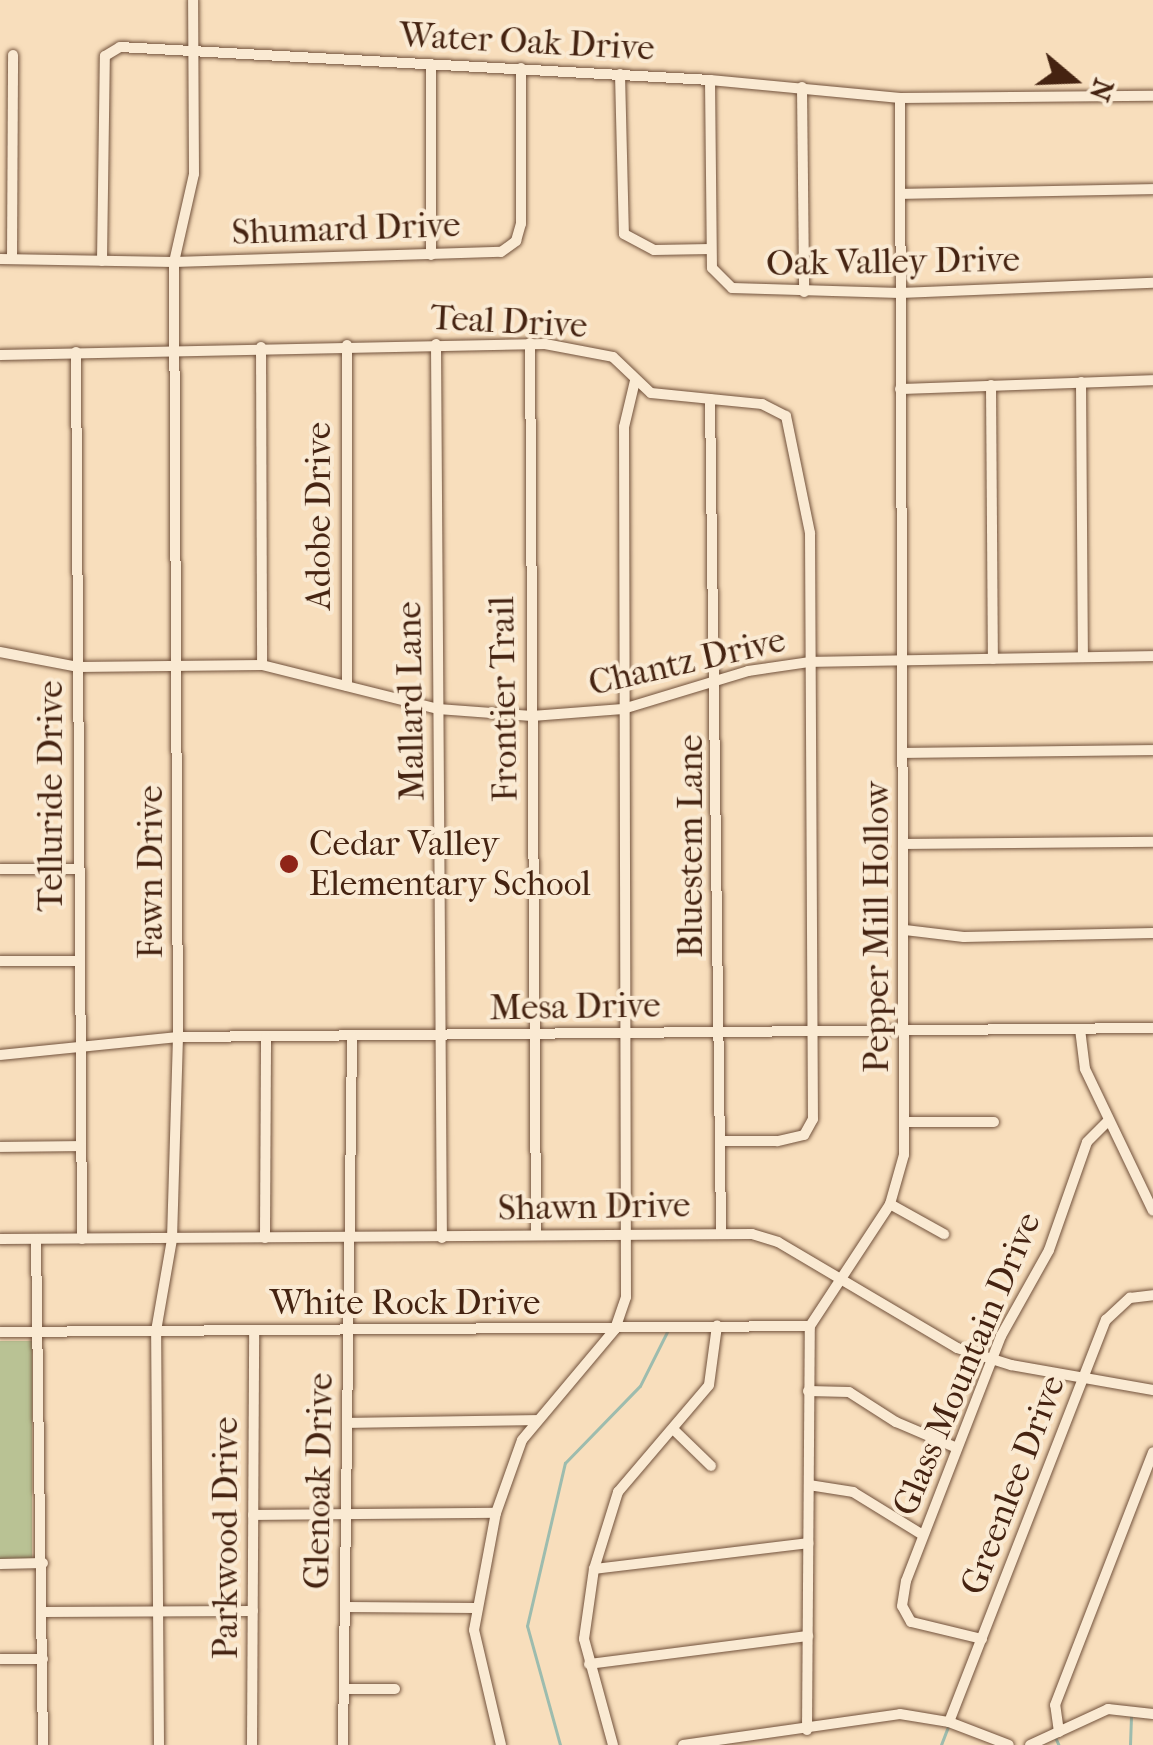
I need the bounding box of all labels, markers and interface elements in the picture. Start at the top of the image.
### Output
street label: Water Oak Drive [398,14,656,70]
north arrow [1023,30,1123,130]
text: N [1083,75,1121,105]
street label: Shumard Drive [231,204,461,254]
street label: Oak Valley Drive [766,239,1020,285]
street label: Teal Drive [430,297,588,347]
street label: Adobe Drive [298,422,340,610]
street label: Frontier Trail [481,596,527,802]
street label: Mallard Lane [388,601,434,801]
street label: Chantz Drive [585,619,789,705]
street label: Telluride Drive [30,680,72,912]
street label: Bluestem Lane [670,734,712,958]
street label: Pepper Mill Hollow [856,781,898,1073]
street label: Fawn Drive [130,785,172,959]
place label: Cedar Valley Elementary School [309,823,591,905]
marker: Cedar Valley Elementary School [278,853,300,875]
street label: Mesa Drive [489,985,661,1029]
street label: Shawn Drive [497,1184,691,1230]
street label: Glass Mountain Drive [884,1206,1050,1522]
street label: White Rock Drive [270,1282,540,1324]
street label: Greenlee Drive [952,1369,1074,1601]
street label: Glenoak Drive [296,1372,342,1590]
street label: Parkwood Drive [205,1417,247,1659]

